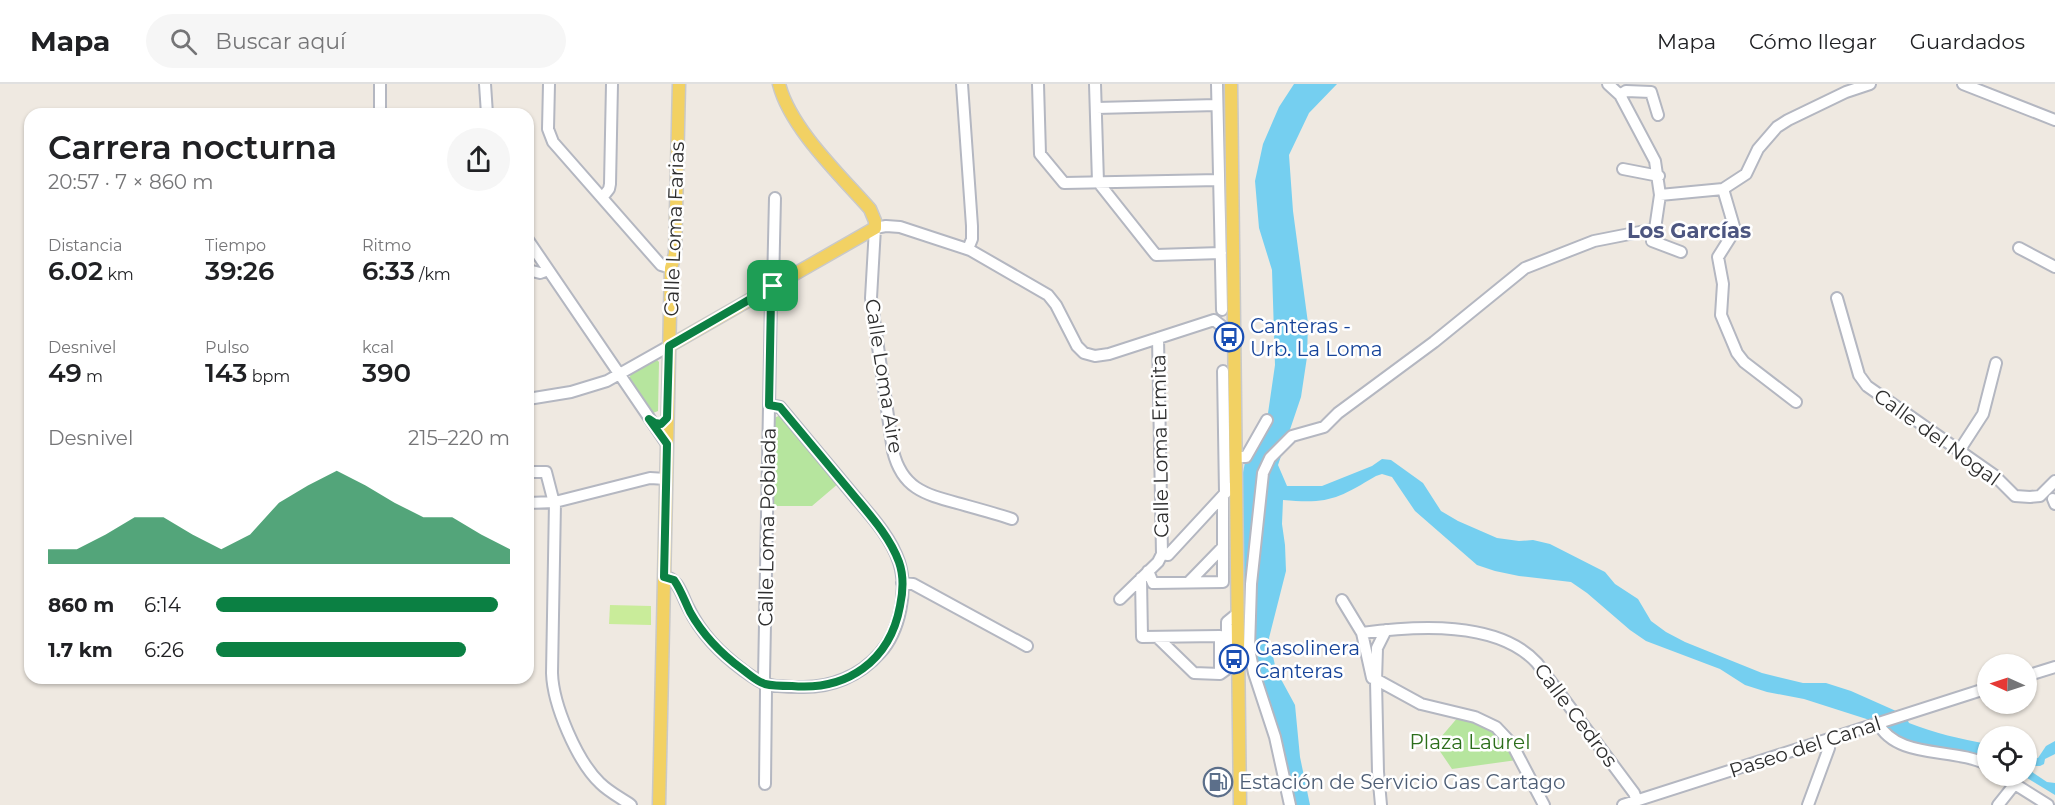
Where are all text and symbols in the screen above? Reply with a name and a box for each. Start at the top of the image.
search box [146,14,566,68]
text: Mapa [30,24,110,58]
icon: search [167,25,200,58]
text: Buscar aquí [215,28,346,55]
text: Mapa [1657,29,1716,54]
text: Cómo llegar [1749,29,1877,54]
text: Guardados [1910,29,2025,54]
text: Carrera nocturna [48,127,337,167]
button: share [447,128,510,191]
street label: Calle Loma Farias [659,141,689,317]
text: 20:57 · 7 × 860 m [48,170,214,194]
district label: Los Garcías [1627,218,1751,243]
text: Distancia [48,236,122,255]
text: Tiempo [205,236,266,255]
text: Ritmo [362,236,411,255]
text: 6.02 [48,255,103,287]
text: 39:26 [205,255,274,287]
text: 6:33 [362,255,415,287]
pin [747,260,798,311]
text: km [103,265,134,284]
text: /km [415,265,451,284]
icon: arrive [756,269,789,302]
street label: Calle Loma Aire [860,297,908,455]
place label: Canteras - Urb. La Loma [1250,314,1382,361]
bus stop icon: Canteras - Urb. La Loma [1213,321,1245,353]
text: Desnivel [48,338,116,357]
text: Pulso [205,338,249,357]
text: kcal [362,338,394,357]
street label: Calle Loma Ermita [1146,354,1174,538]
text: 49 [48,357,82,389]
text: 143 [205,357,247,389]
text: 390 [362,357,411,389]
text: m [82,367,103,386]
text: bpm [247,367,290,386]
street label: Calle del Nogal [1869,383,2005,491]
text: Desnivel [48,426,133,450]
text: 215–220 m [408,426,510,450]
street label: Calle Loma Poblada [753,427,781,627]
text: 860 m [48,593,114,617]
text: 6:14 [144,593,181,617]
place label: Gasolinera Canteras [1255,636,1360,683]
text: 1.7 km [48,638,113,662]
text: 6:26 [144,638,184,662]
bus stop icon: Gasolinera Canteras [1218,643,1250,675]
north arrow [1977,654,2037,714]
map controls [1977,654,2037,786]
street label: Calle Cedros [1529,659,1623,772]
street label: Paseo del Canal [1726,711,1884,783]
button: locate [1977,726,2037,786]
park label: Plaza Laurel [1409,730,1531,754]
fuel station icon: Estación de Servicio Gas Cartago [1202,766,1234,798]
place label: Estación de Servicio Gas Cartago [1239,770,1566,794]

